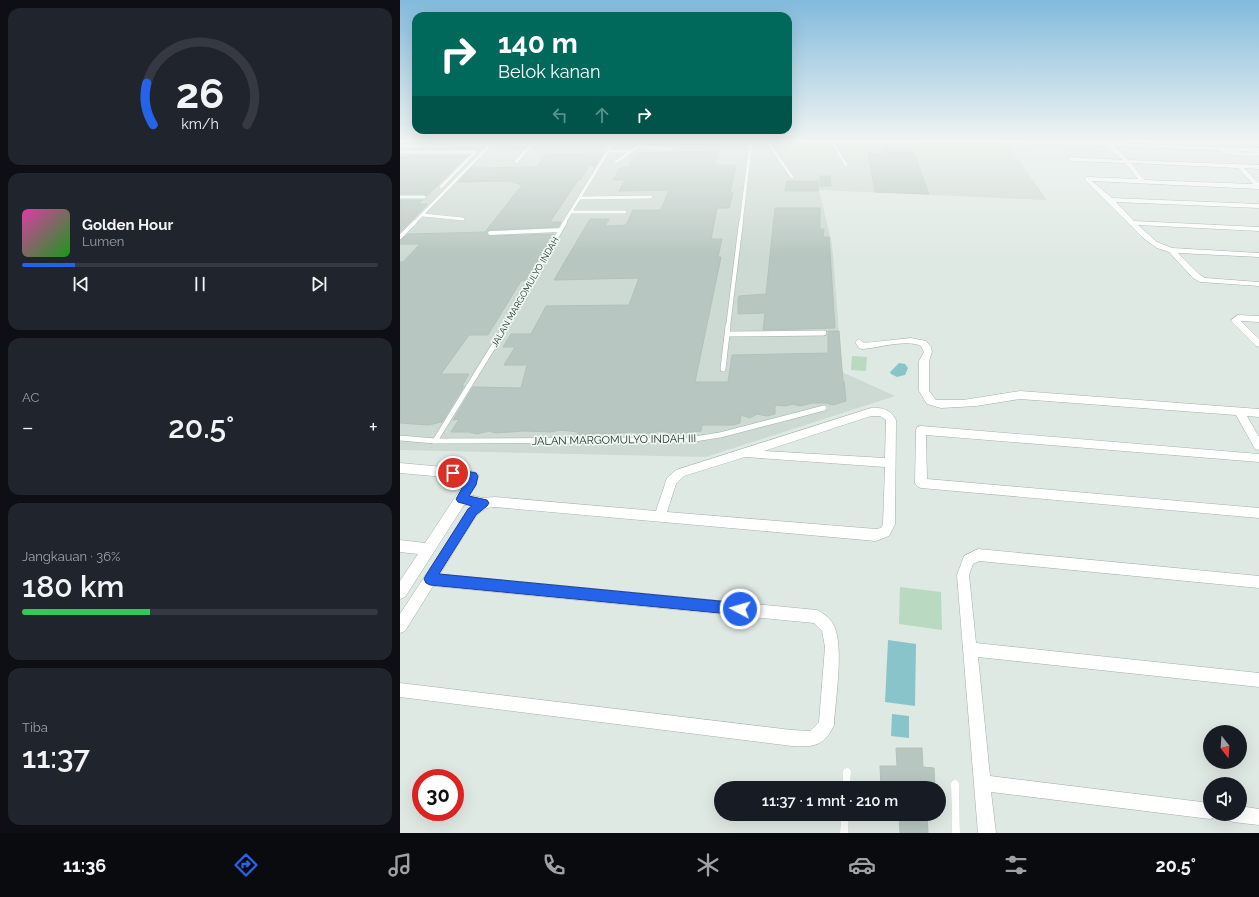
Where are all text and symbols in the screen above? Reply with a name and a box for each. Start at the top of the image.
text: 140 m [498,27,578,60]
icon: right [432,28,484,80]
text: Belok kanan [498,61,600,82]
text: 26 [176,68,224,117]
icon: left [549,104,571,126]
icon: ahead [591,104,613,126]
icon: right [633,104,655,126]
text: km/h [181,115,219,131]
text: Golden Hour [82,216,173,234]
text: Lumen [82,234,124,249]
street label: JALAN MARGOMULYO INDAH [489,235,561,349]
icon: previous [70,273,92,295]
icon: pause [189,273,211,295]
icon: next [308,273,330,295]
text: AC [22,390,39,405]
text: 20.5° [168,410,234,445]
text: − [22,414,34,440]
text: + [369,414,378,440]
street label: JALAN MARGOMULYO INDAH III [532,432,696,448]
pin [436,456,470,490]
icon: arrive [442,462,464,484]
text: Jangkauan · 36% [22,549,120,564]
text: 180 km [22,569,124,604]
position arrow [719,588,761,630]
text: Tiba [22,720,48,735]
north arrow [1203,725,1247,769]
map controls [1203,725,1247,821]
text: 11:37 [22,740,90,775]
speed limit sign: 30 [412,769,464,821]
button: sound [1203,777,1247,821]
text: 11:37 · 1 mnt · 210 m [762,792,898,810]
icon: directions [232,851,260,879]
icon: music [386,851,414,879]
icon: phone [540,851,568,879]
icon: climate [694,851,722,879]
icon: car [848,851,876,879]
icon: filters [1002,851,1030,879]
text: 11:36 [63,855,106,876]
text: 20.5° [1156,855,1196,876]

